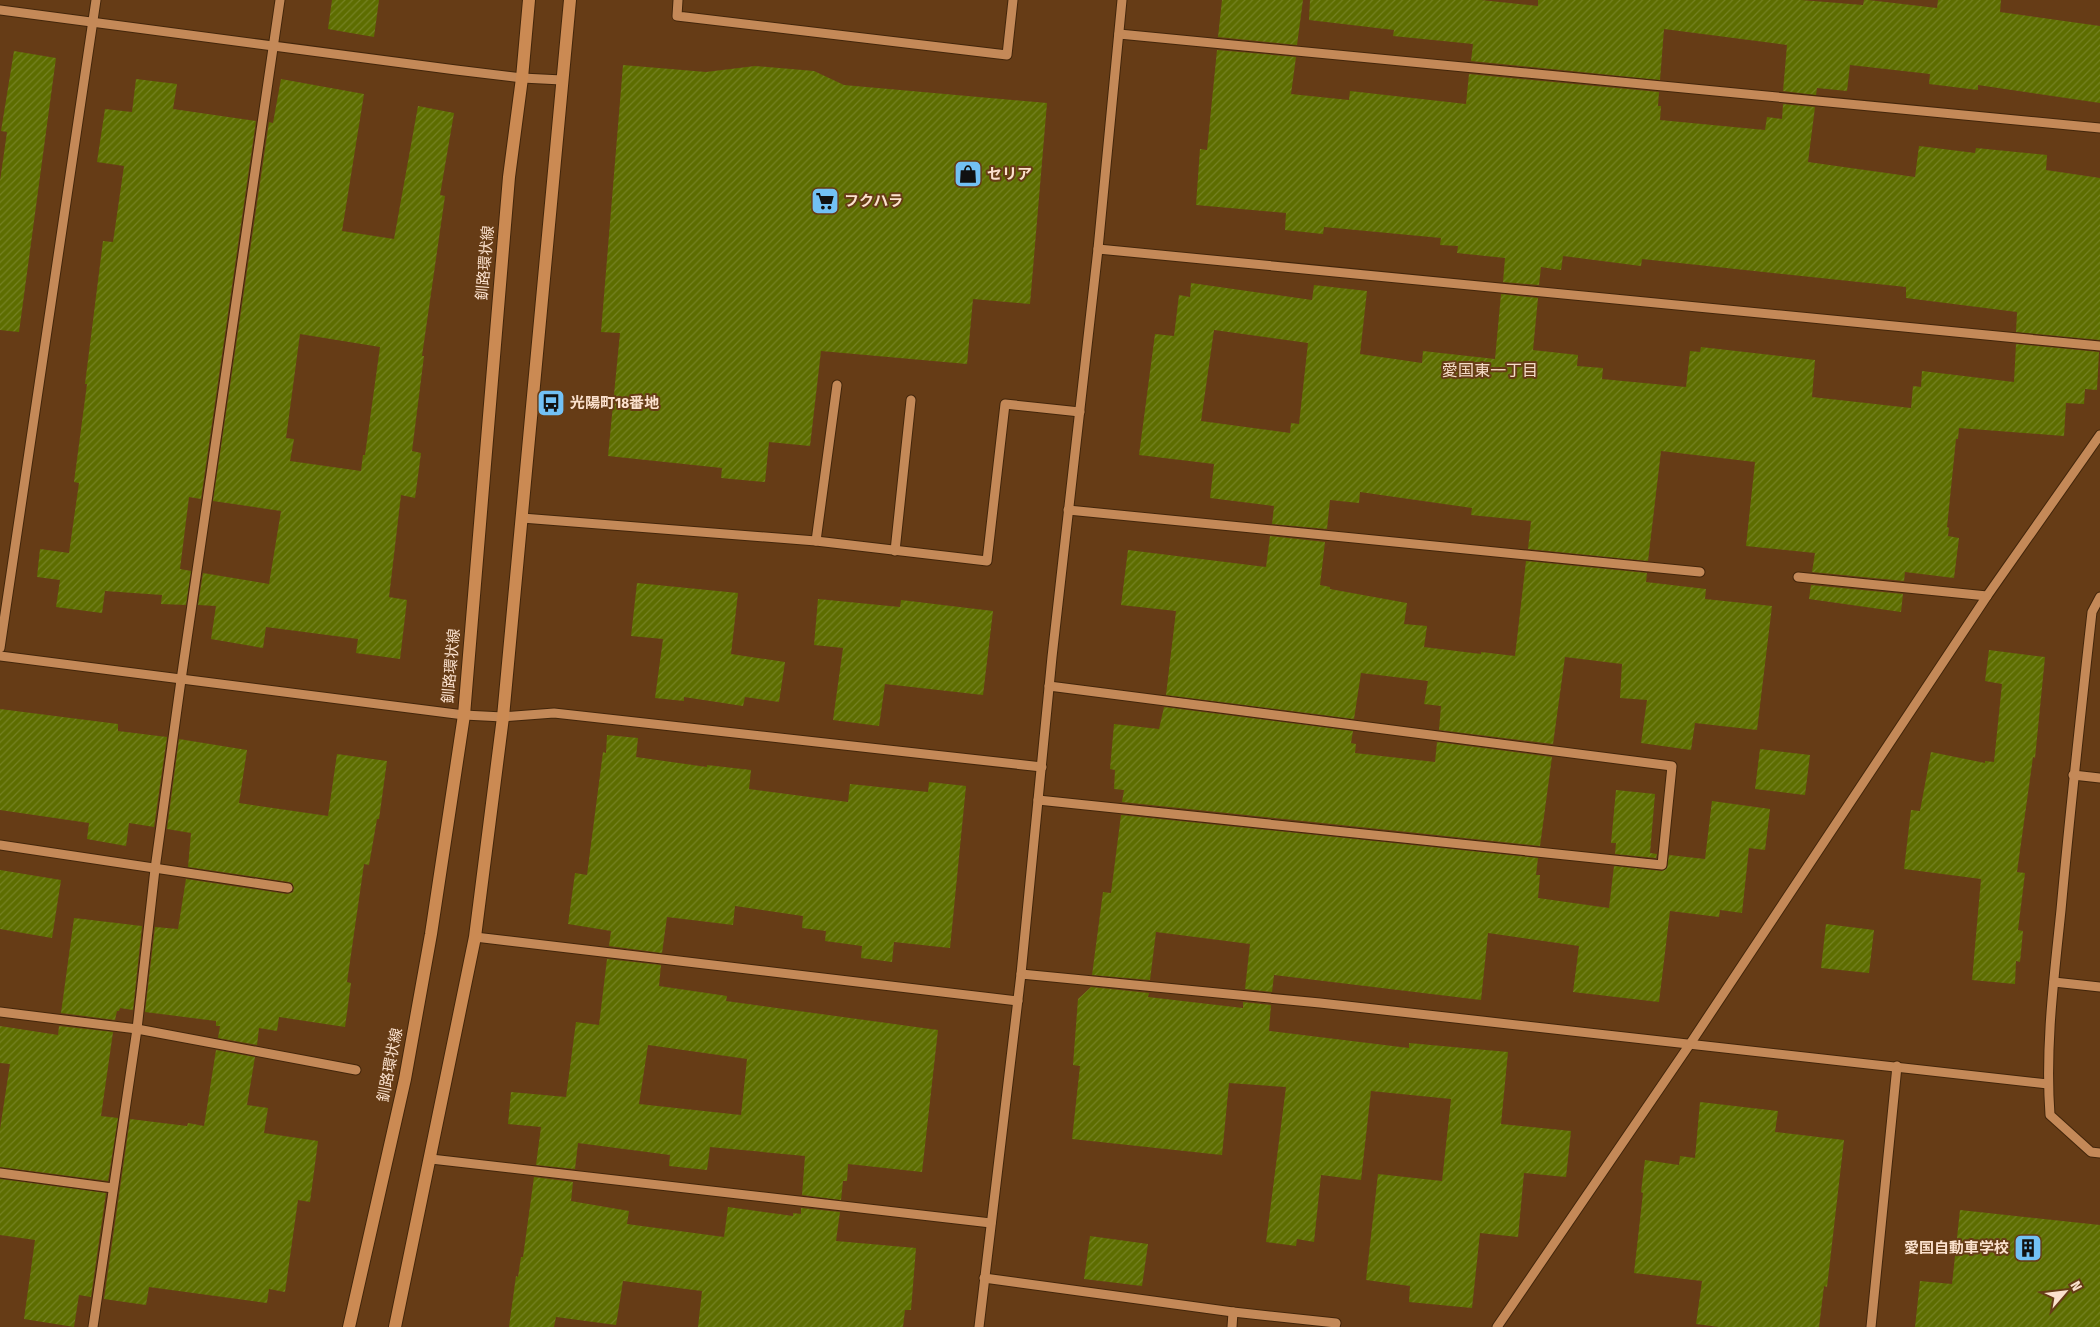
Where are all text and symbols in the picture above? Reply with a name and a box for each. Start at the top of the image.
shop icon: セリア [953,159,983,189]
place label: セリア [987,165,1032,183]
supermarket icon: フクハラ [810,186,840,216]
place label: フクハラ [844,192,903,210]
street label: 釧路環状線 [473,225,497,301]
district label: 愛国東一丁目 [1442,361,1538,380]
bus stop icon: 光陽町18番地 [536,388,566,418]
place label: 光陽町18番地 [570,394,659,412]
street label: 釧路環状線 [439,628,463,704]
street label: 釧路環状線 [374,1026,406,1104]
building icon: 愛国自動車学校 [2013,1233,2043,1263]
place label: 愛国自動車学校 [1904,1239,2009,1257]
north arrow [2040,1267,2090,1317]
text: N [2067,1278,2086,1294]

